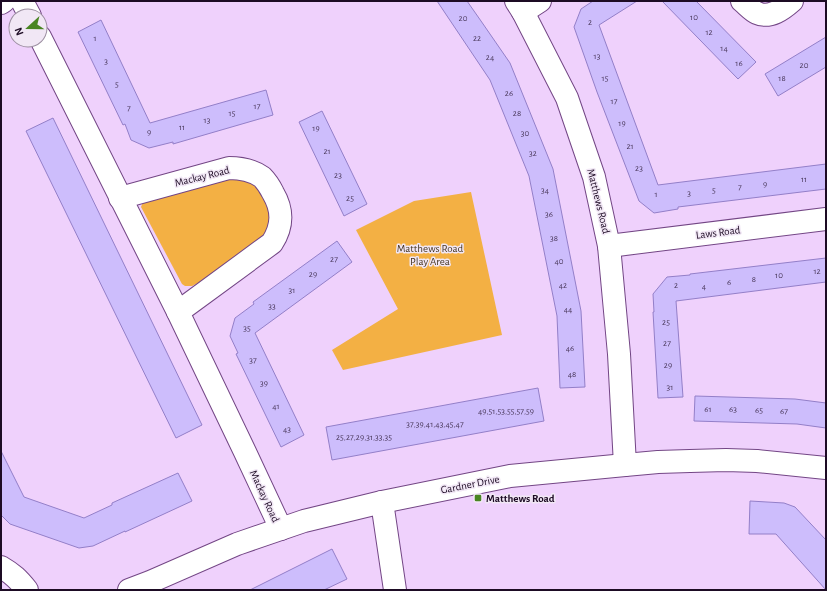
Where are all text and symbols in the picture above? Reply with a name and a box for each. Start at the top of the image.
north arrow [8,8,48,48]
house number: 10 [690,13,698,22]
house number: 20 [459,14,468,23]
house number: 2 [588,18,592,27]
text: N [13,26,26,37]
house number: 12 [705,28,713,37]
house number: 1 [93,34,97,43]
house number: 22 [473,34,481,43]
house number: 14 [720,44,728,53]
house number: 13 [594,52,601,61]
house number: 24 [486,53,495,62]
house number: 3 [104,57,108,66]
house number: 16 [735,59,743,68]
house number: 20 [800,61,809,70]
house number: 15 [602,74,609,83]
house number: 18 [778,74,786,83]
house number: 5 [115,80,119,89]
house number: 26 [505,89,513,98]
house number: 17 [611,97,618,106]
house number: 17 [254,102,261,111]
house number: 7 [127,104,131,113]
house number: 15 [229,109,236,118]
house number: 28 [513,109,521,118]
house number: 13 [204,116,211,125]
house number: 19 [618,119,626,128]
house number: 11 [179,123,185,132]
house number: 19 [312,124,320,133]
house number: 9 [147,128,151,137]
house number: 30 [521,129,529,138]
house number: 21 [626,142,634,151]
house number: 21 [323,147,331,156]
house number: 32 [529,149,537,158]
street label: Mackay Road [174,164,231,189]
house number: 23 [635,164,643,173]
street label: Matthews Road [585,167,612,235]
house number: 23 [334,171,342,180]
house number: 11 [801,175,807,184]
house number: 9 [763,180,767,189]
house number: 7 [738,183,742,192]
house number: 34 [541,186,550,195]
house number: 5 [712,186,716,195]
house number: 3 [687,189,691,198]
house number: 1 [654,190,658,199]
house number: 25 [346,194,354,203]
house number: 36 [545,210,553,219]
street label: Laws Road [695,224,741,241]
house number: 38 [550,234,558,243]
park label: Matthews Road Play Area [397,243,464,267]
house number: 27 [330,255,338,264]
house number: 40 [554,257,564,266]
house number: 12 [813,267,821,276]
house number: 29 [309,270,317,279]
house number: 10 [775,271,783,280]
house number: 8 [752,275,756,284]
house number: 6 [727,278,731,287]
house number: 42 [559,281,567,290]
house number: 2 [674,281,678,290]
house number: 4 [702,282,707,291]
house number: 31 [289,286,295,295]
house number: 33 [268,302,276,311]
house number: 44 [564,305,573,314]
house number: 25 [662,318,670,327]
house number: 35 [243,324,251,333]
house number: 27 [663,339,671,348]
house number: 46 [566,344,574,353]
house number: 37 [249,356,257,365]
house number: 29 [664,361,672,370]
house number: 48 [568,370,576,379]
house number: 39 [260,379,268,388]
house number: 31 [667,383,673,392]
house number: 41 [272,402,280,411]
house number: 61 [704,405,712,414]
house number: 63 [729,405,737,414]
house number: 65 [755,406,763,415]
house number: 49,51,53,55,57,59 [478,407,534,416]
house number: 67 [780,407,788,416]
house number: 37,39,41,43,45,47 [406,420,464,429]
house number: 43 [283,425,291,434]
house number: 25,27,29,31,33,35 [336,433,392,442]
street label: Mackay Road [248,469,281,524]
street label: Gardner Drive [440,473,500,496]
marker: Matthews Road [473,493,483,503]
place label: Matthews Road [486,493,555,504]

